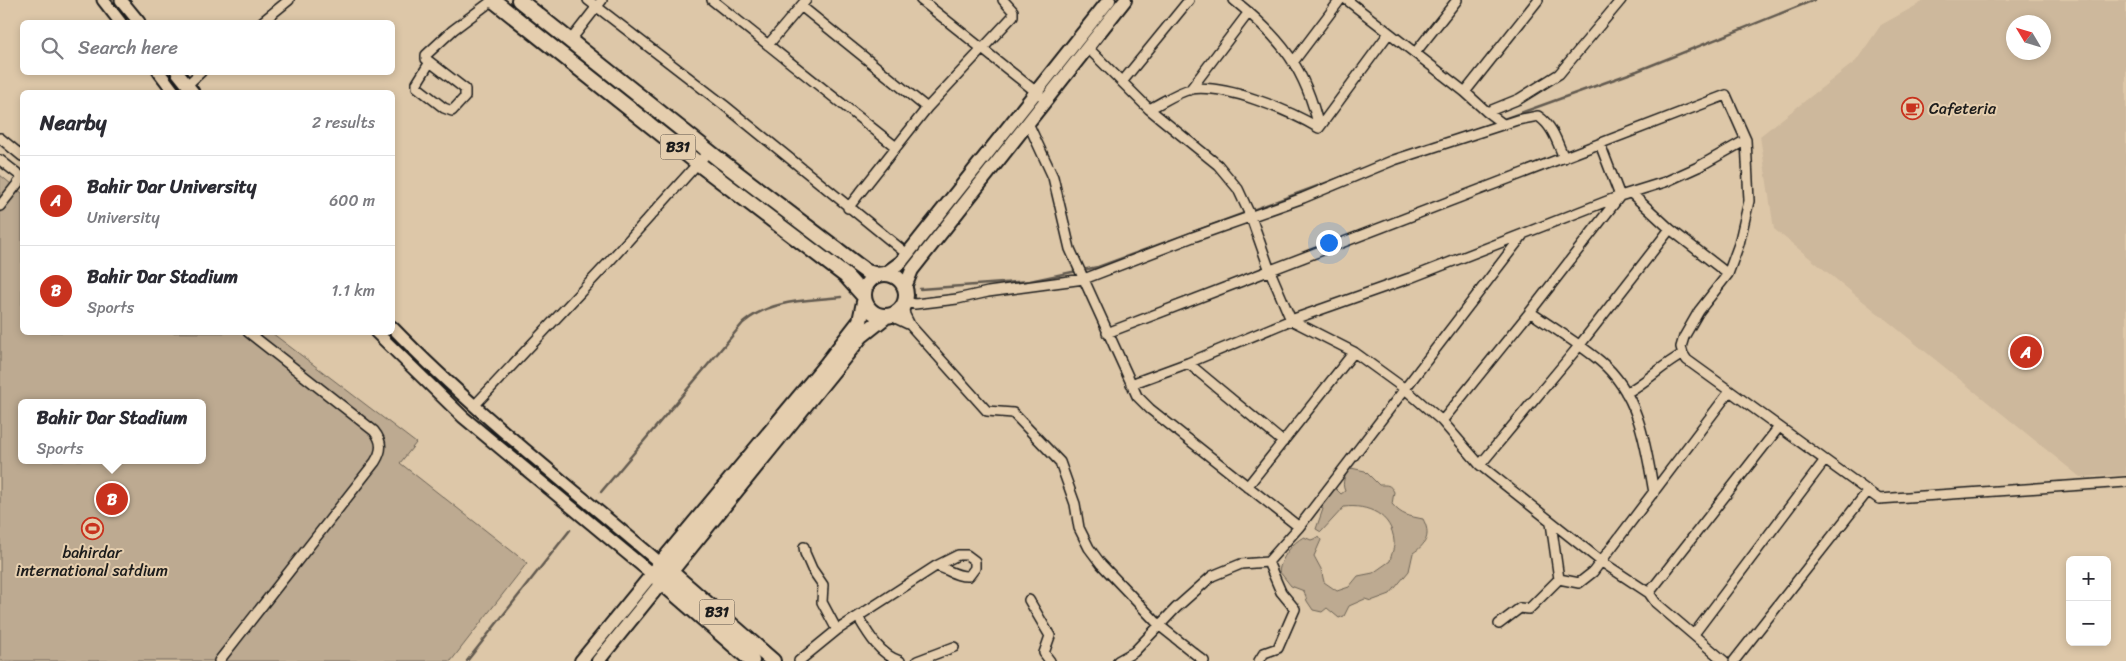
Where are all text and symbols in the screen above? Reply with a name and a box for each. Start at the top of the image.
north arrow [2006,15,2051,60]
search box [20,20,395,75]
text: Search here [78,31,178,64]
icon: search [38,34,66,62]
place label: Cafeteria [1929,94,1997,123]
cafe icon: Cafeteria [1901,96,1925,120]
text: Nearby [40,104,106,142]
text: 2 results [312,108,375,137]
road number: B31 [660,134,696,160]
text: Bahir Dar University [87,170,257,203]
text: A [51,186,61,215]
text: 600 m [329,186,375,215]
text: University [87,203,160,232]
your location [1316,230,1342,256]
text: Bahir Dar Stadium [87,260,238,293]
text: B [51,276,61,305]
text: 1.1 km [331,276,375,305]
text: Sports [87,293,134,322]
pin: A [2010,333,2042,371]
popup [18,399,206,464]
text: Bahir Dar Stadium [36,401,188,434]
text: Sports [36,434,83,463]
pin: B [96,480,128,518]
sports icon: bahirdar international satdium [80,516,104,540]
place label: bahirdar international satdium [16,538,168,585]
map controls [2066,556,2111,646]
button: + [2066,556,2111,601]
road number: B31 [700,600,734,624]
button: − [2066,601,2111,646]

